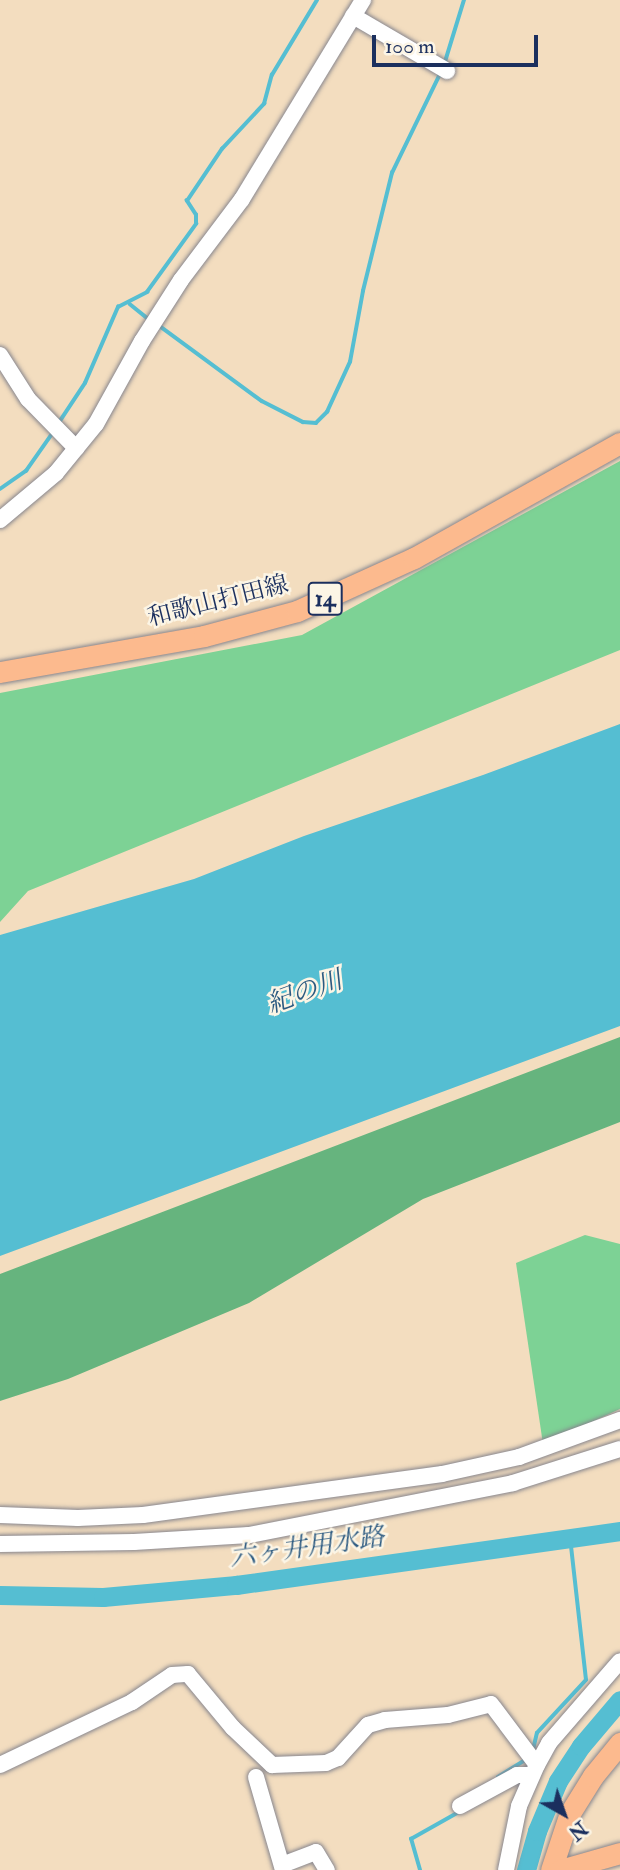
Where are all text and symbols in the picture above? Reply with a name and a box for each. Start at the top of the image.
scale bar [375,21,541,65]
text: 100 m [385,33,435,60]
street label: 和歌山打田線 [145,570,291,632]
road number: 14 [308,580,342,618]
water label: 紀の川 [263,965,347,1021]
water label: 六ヶ井用水路 [228,1522,386,1574]
north arrow [529,1779,599,1849]
text: N [563,1815,592,1845]

